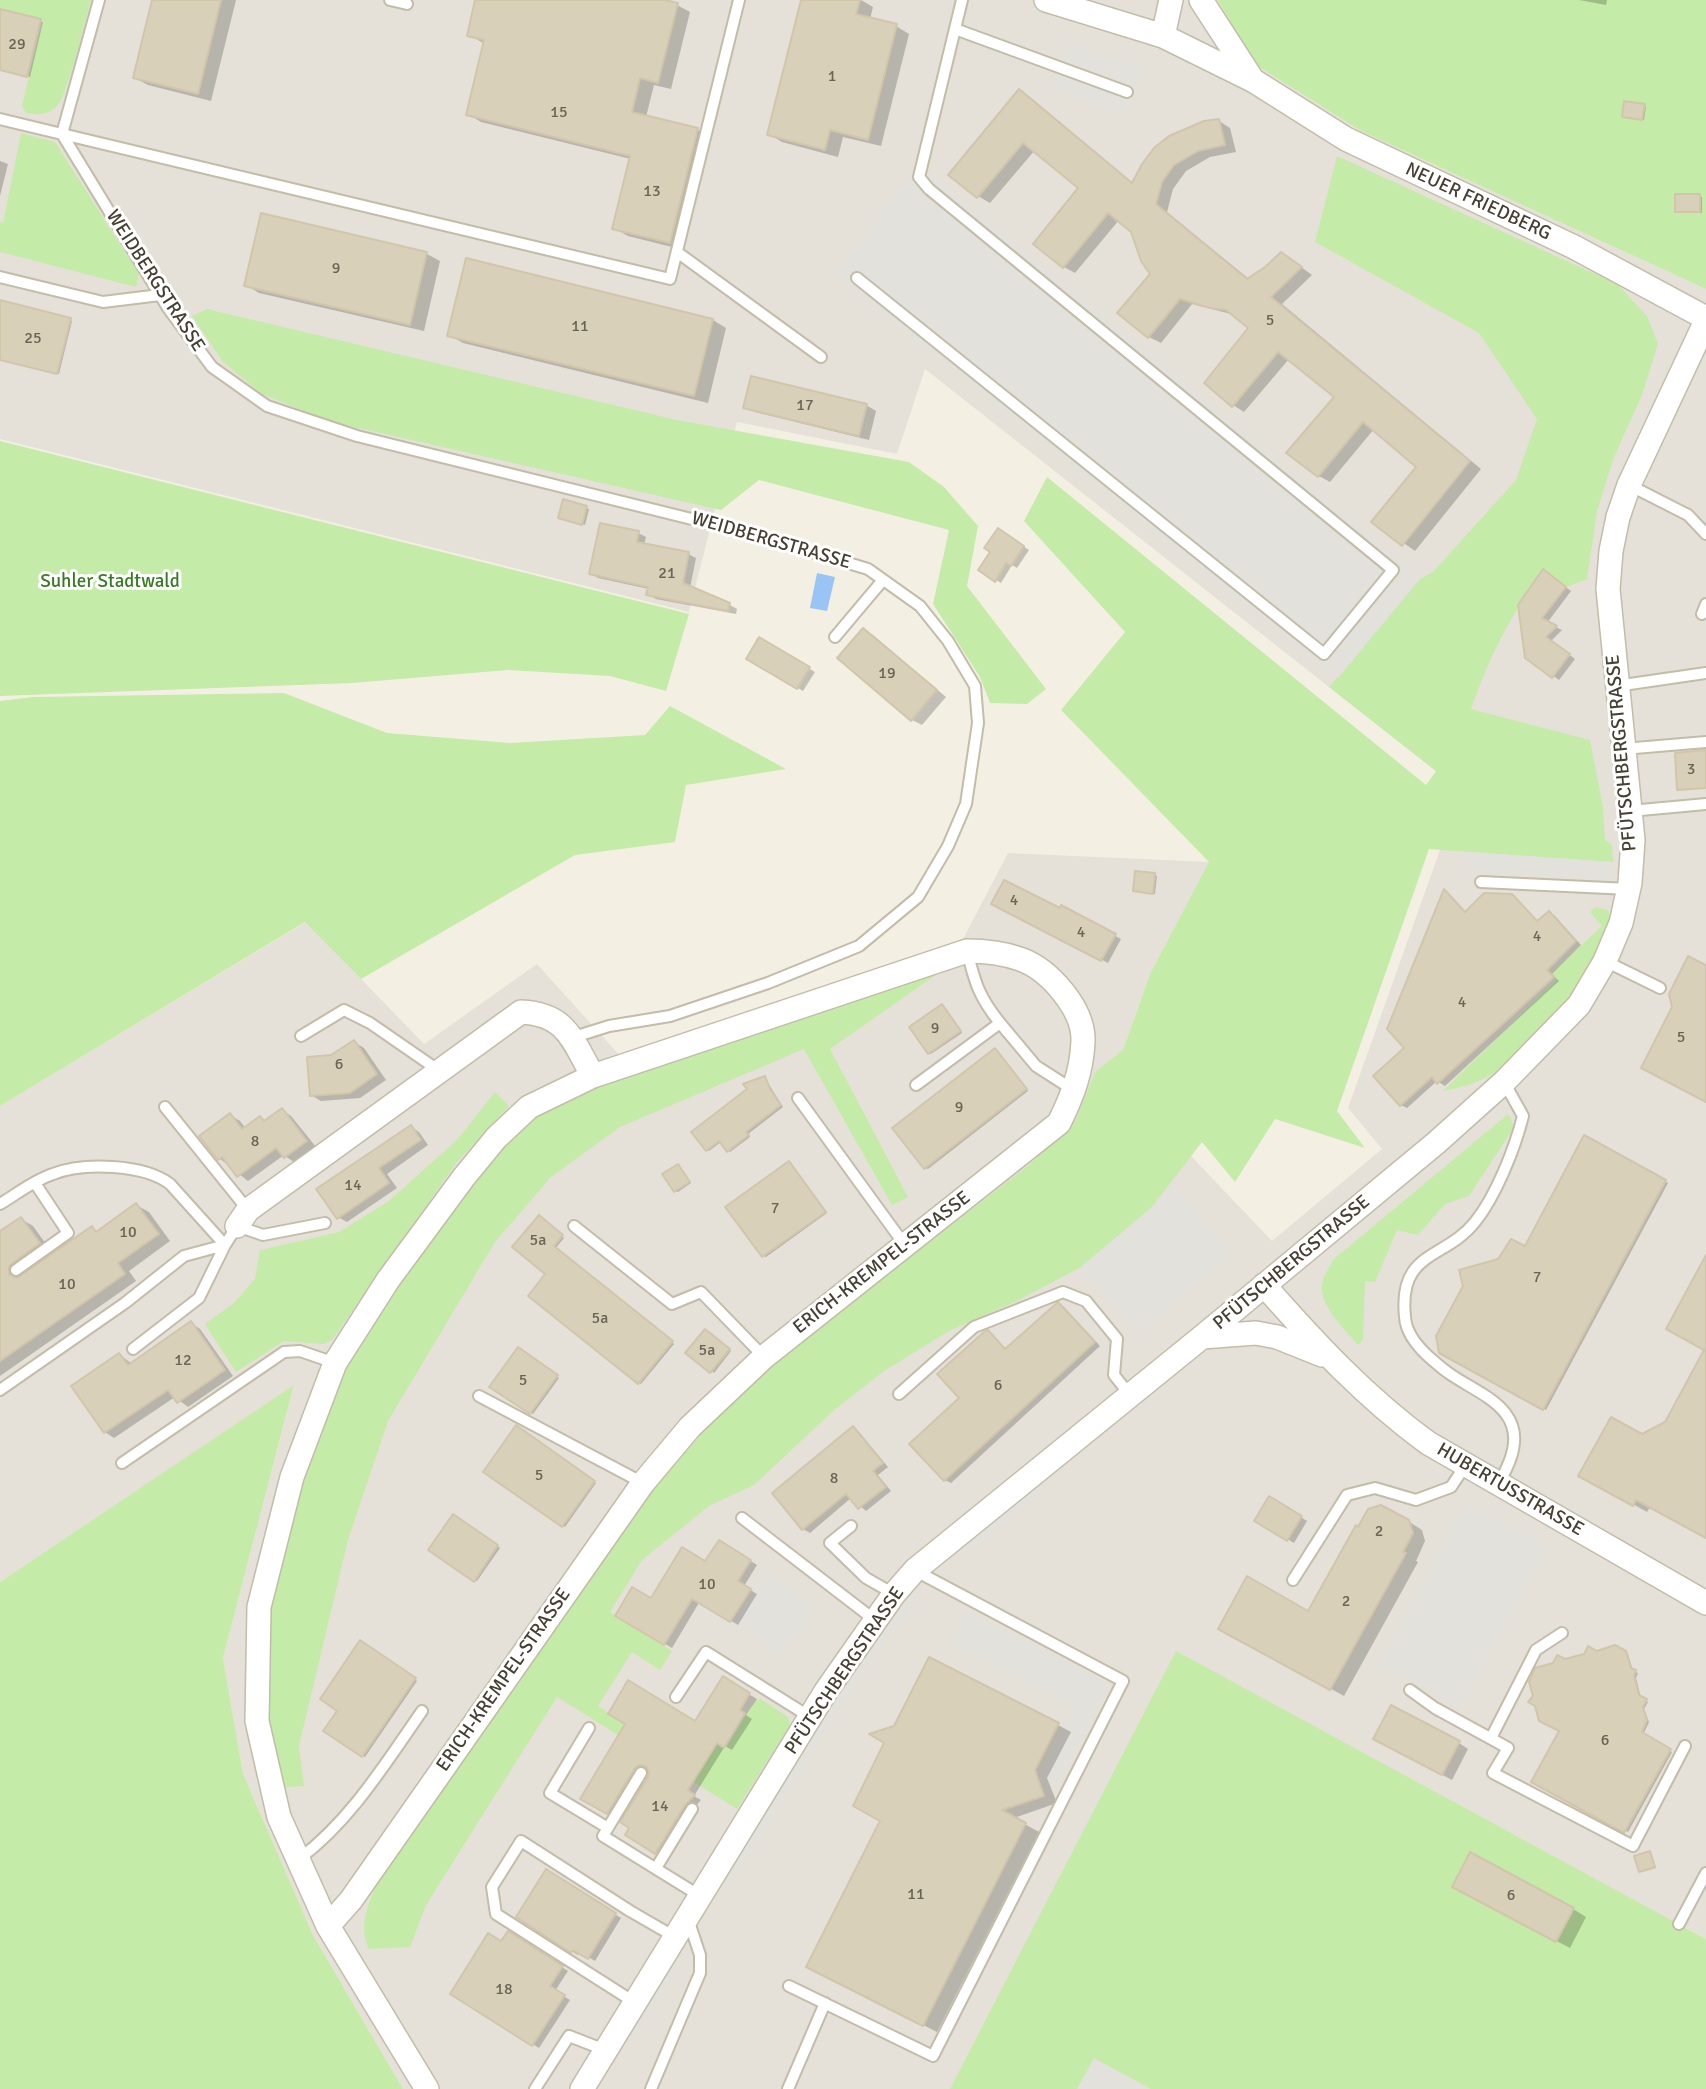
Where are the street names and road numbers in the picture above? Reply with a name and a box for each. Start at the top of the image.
street label: NEUER FRIEDBERG [1401,158,1555,246]
street label: WEIDBERGSTRASSE [101,206,209,356]
street label: WEIDBERGSTRASSE [689,507,853,575]
street label: PFÜTSCHBERGSTRASSE [1602,654,1642,852]
street label: ERICH-KREMPEL-STRASSE [789,1187,975,1339]
street label: PFÜTSCHBERGSTRASSE [1209,1191,1375,1335]
street label: HUBERTUSSTRASSE [1432,1439,1588,1541]
street label: PFÜTSCHBERGSTRASSE [780,1583,910,1759]
street label: ERICH-KREMPEL-STRASSE [432,1584,576,1776]

